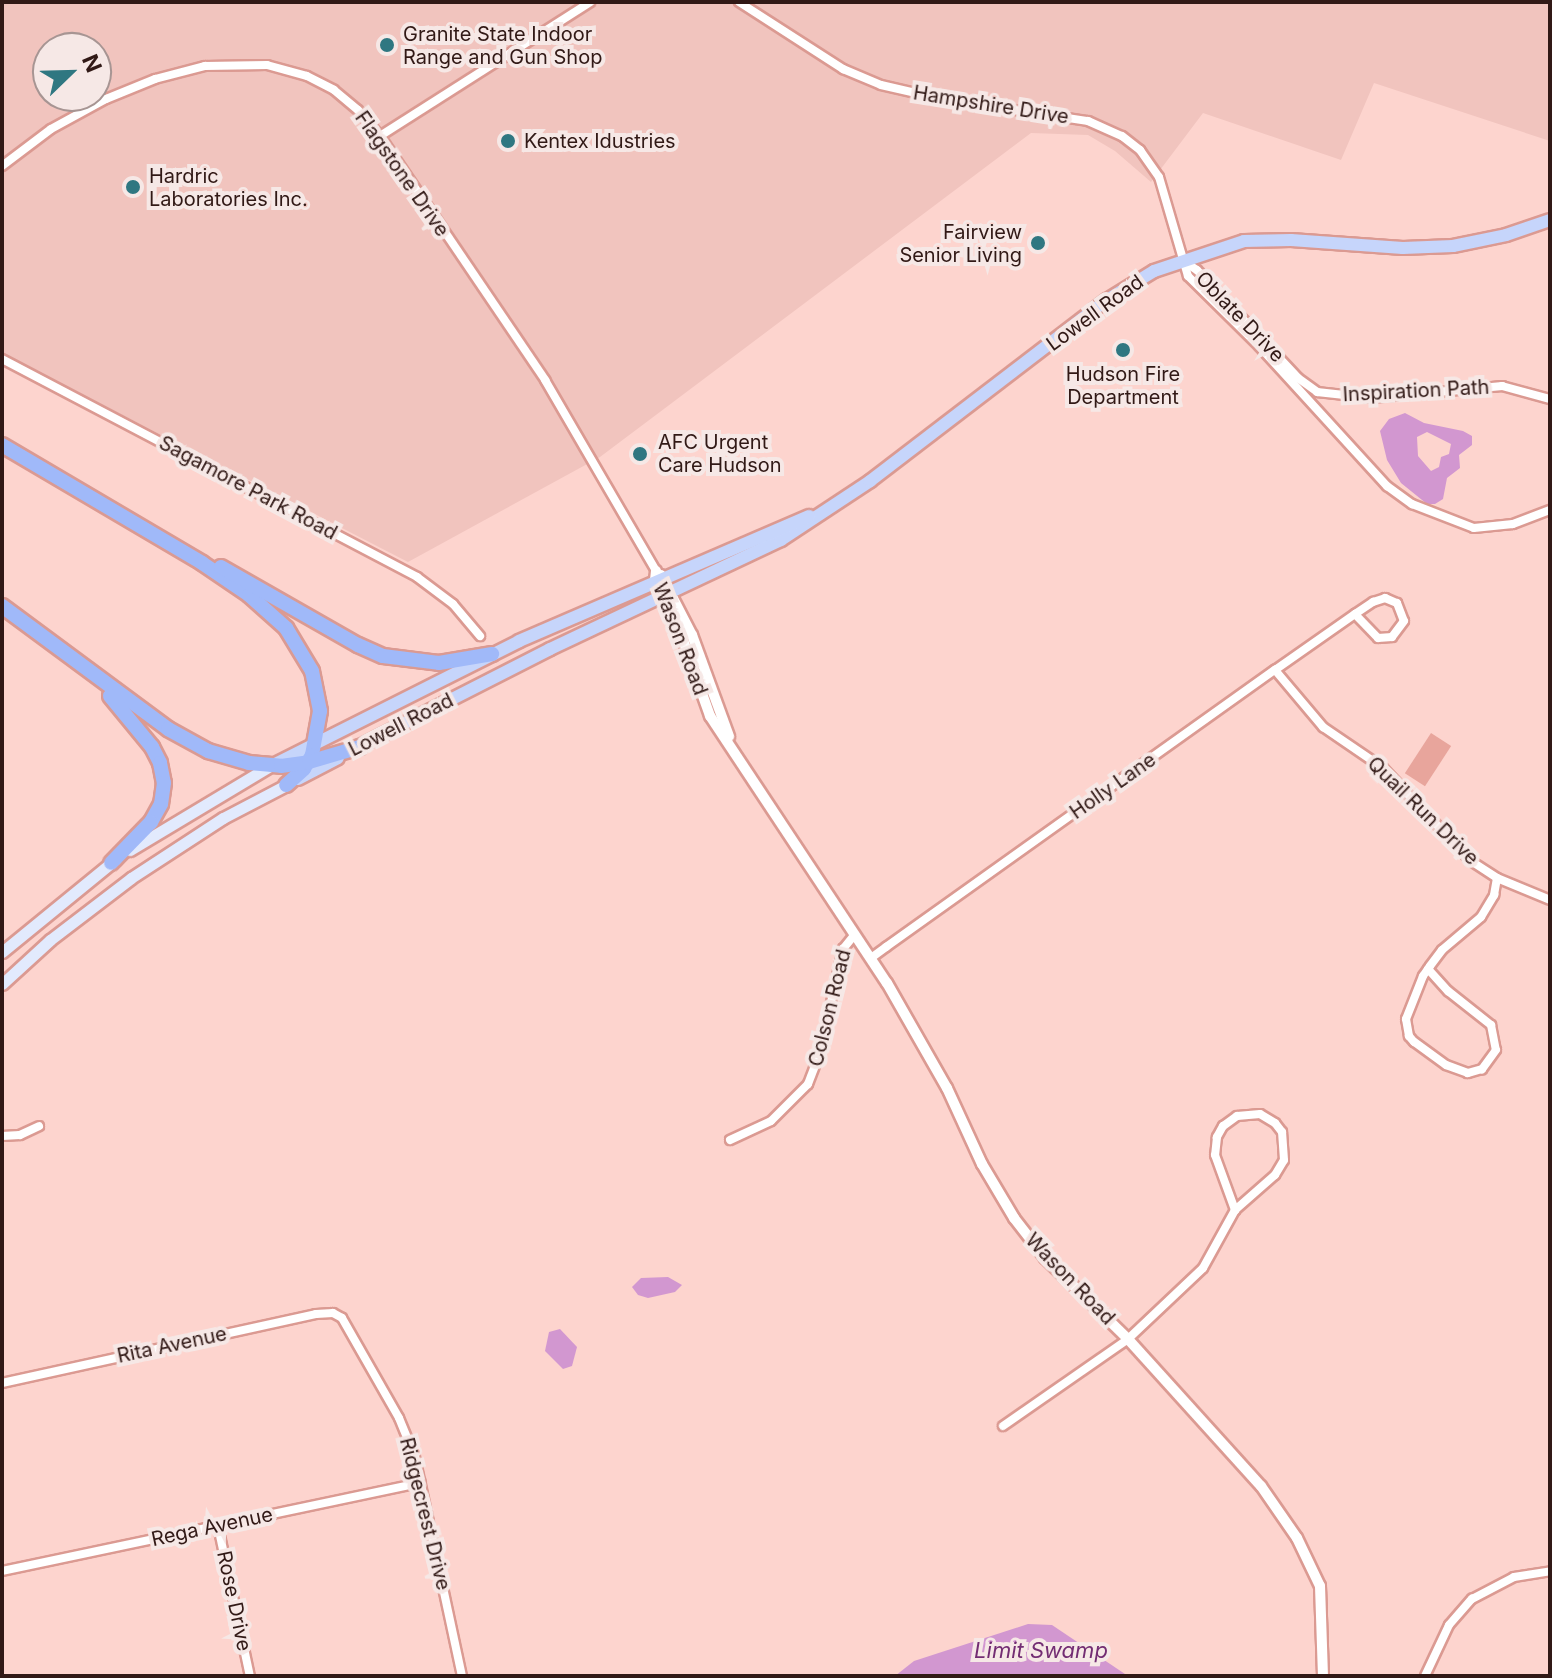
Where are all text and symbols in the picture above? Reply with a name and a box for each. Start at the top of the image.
place label: Granite State Indoor Range and Gun Shop [403,22,602,69]
north arrow [32,32,112,112]
marker: Granite State Indoor Range and Gun Shop [378,36,396,54]
text: N [77,51,107,76]
street label: Hampshire Drive [911,81,1071,129]
street label: Flagstone Drive [350,107,454,241]
place label: Kentex Idustries [524,129,676,153]
marker: Kentex Idustries [499,132,517,150]
place label: Hardric Laboratories Inc. [149,164,308,211]
marker: Hardric Laboratories Inc. [124,178,142,196]
place label: Fairview Senior Living [899,220,1022,267]
marker: Fairview Senior Living [1029,234,1047,252]
street label: Oblate Drive [1191,267,1289,367]
street label: Lowell Road [1042,270,1148,356]
marker: Hudson Fire Department [1114,341,1132,359]
place label: Hudson Fire Department [1066,362,1180,409]
street label: Inspiration Path [1342,375,1490,407]
place label: AFC Urgent Care Hudson [658,430,782,477]
street label: Sagamore Park Road [155,431,341,545]
marker: AFC Urgent Care Hudson [629,443,651,465]
street label: Wason Road [648,580,712,698]
street label: Lowell Road [345,688,457,762]
street label: Holly Lane [1065,748,1161,824]
street label: Quail Run Drive [1362,752,1484,870]
street label: Colson Road [804,947,856,1069]
street label: Wason Road [1020,1228,1120,1330]
street label: Rita Avenue [115,1322,229,1368]
street label: Ridgecrest Drive [394,1435,456,1593]
street label: Rega Avenue [149,1502,275,1552]
street label: Rose Drive [212,1549,256,1653]
water label: Limit Swamp [974,1638,1108,1664]

